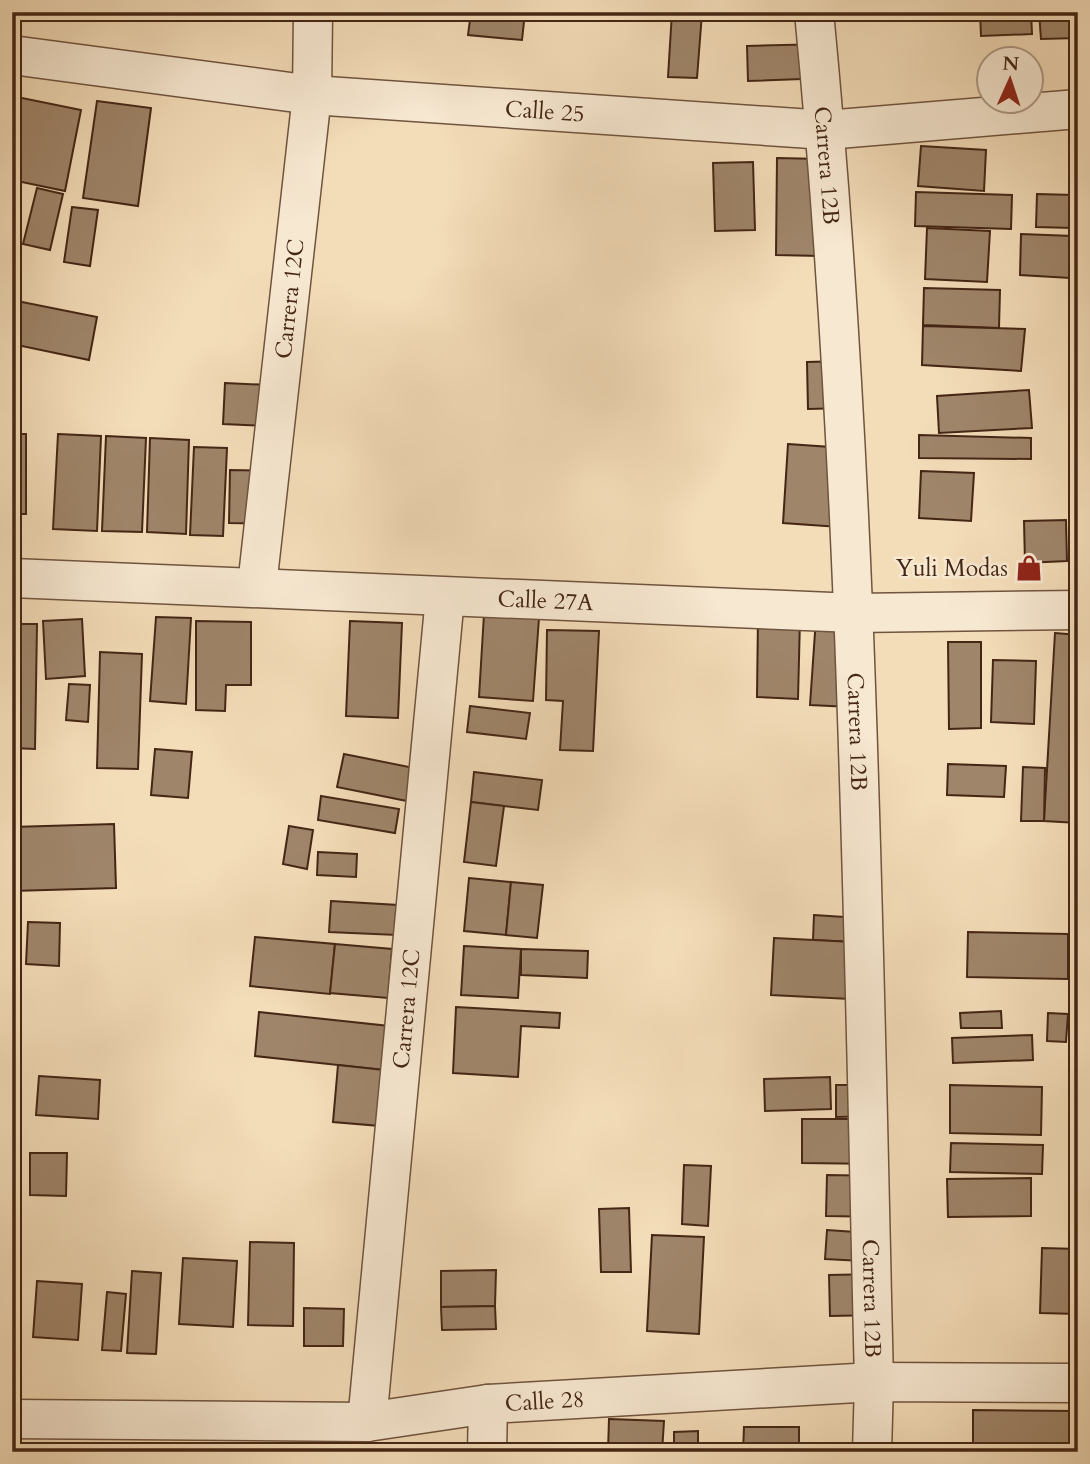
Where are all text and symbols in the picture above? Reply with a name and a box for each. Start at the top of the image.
north arrow [974,46,1044,116]
text: N [1002,51,1020,77]
street label: Calle 25 [504,93,585,130]
street label: Carrera 12B [807,105,847,226]
street label: Carrera 12C [268,237,312,360]
place label: Yuli Modas [896,553,1008,584]
shop icon: Yuli Modas [1014,553,1044,583]
street label: Calle 27A [497,583,595,618]
street label: Carrera 12B [840,672,875,791]
street label: Carrera 12C [385,947,428,1070]
street label: Carrera 12B [855,1239,888,1358]
street label: Calle 28 [504,1384,585,1419]

